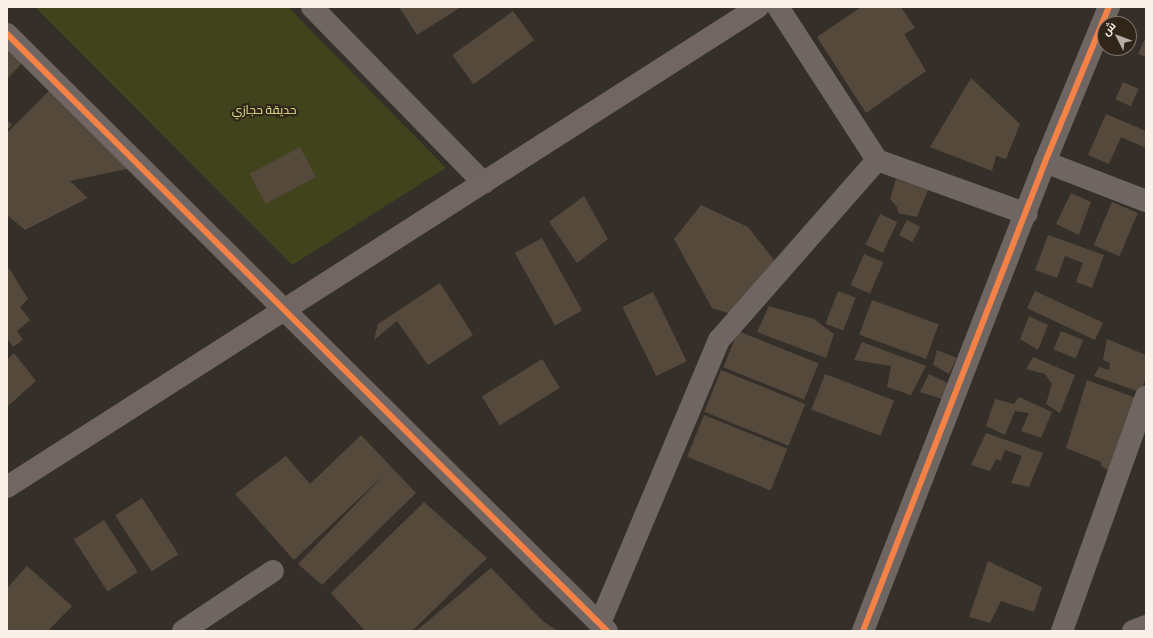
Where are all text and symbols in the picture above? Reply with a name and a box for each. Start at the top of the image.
north arrow [1097,16,1137,56]
text: ش [1099,19,1118,38]
park label: حديقة حجازي [232,103,296,117]

